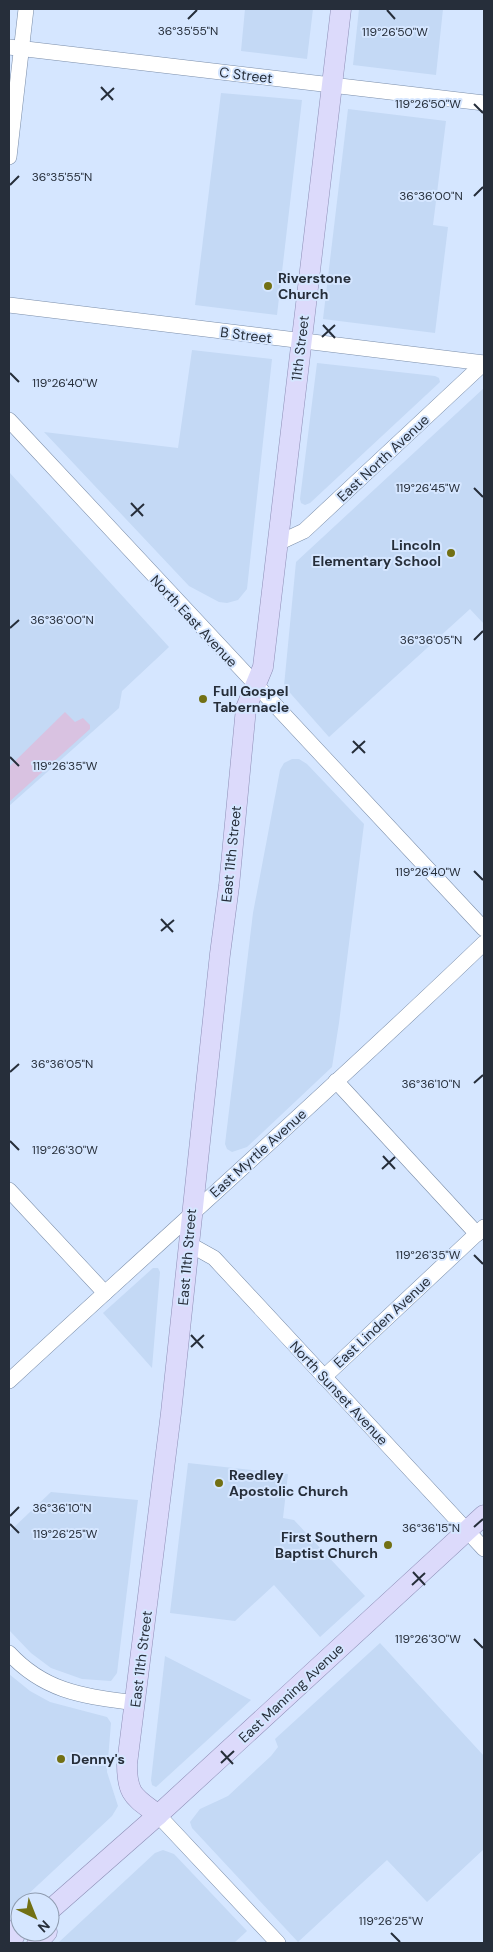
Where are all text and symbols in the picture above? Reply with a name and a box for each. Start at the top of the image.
text: 36°35'55"N [158,23,218,39]
text: 119°26'50"W [362,24,428,40]
street label: C Street [218,63,274,87]
text: 119°26'50"W [395,96,461,112]
text: 36°35'55"N [32,169,92,185]
text: 36°36'00"N [399,188,463,204]
place label: Riverstone Church [278,269,351,303]
marker: Riverstone Church [262,280,274,292]
street label: 11th Street [287,314,313,382]
street label: B Street [219,323,273,347]
text: 119°26'40"W [32,375,98,391]
street label: East North Avenue [333,411,433,505]
text: 119°26'45"W [396,480,461,496]
place label: Lincoln Elementary School [312,536,441,570]
marker: Lincoln Elementary School [445,547,457,559]
street label: North East Avenue [147,571,241,671]
text: 36°36'00"N [30,612,94,628]
text: 36°36'05"N [400,632,462,648]
place label: Full Gospel Tabernacle [213,682,289,716]
marker: Full Gospel Tabernacle [197,693,209,705]
text: 119°26'35"W [33,758,98,774]
street label: East 11th Street [217,805,245,903]
text: 119°26'40"W [395,864,461,880]
text: 36°36'05"N [31,1056,93,1072]
text: 36°36'10"N [401,1076,461,1092]
street label: East Myrtle Avenue [206,1105,310,1201]
text: 119°26'30"W [32,1142,98,1158]
street label: East 11th Street [174,1208,200,1306]
text: 119°26'35"W [396,1247,461,1263]
street label: East Linden Avenue [330,1272,434,1372]
street label: North Sunset Avenue [286,1337,392,1449]
place label: Reedley Apostolic Church [229,1466,348,1500]
marker: Reedley Apostolic Church [213,1477,225,1489]
text: 36°36'10"N [32,1500,92,1516]
text: 36°36'15"N [402,1520,460,1536]
text: 119°26'25"W [33,1526,98,1542]
place label: First Southern Baptist Church [275,1528,378,1562]
marker: First Southern Baptist Church [382,1539,394,1551]
street label: East 11th Street [126,1610,156,1708]
text: 119°26'30"W [395,1631,461,1647]
street label: East Manning Avenue [235,1640,347,1746]
place label: Denny's [71,1750,125,1768]
marker: Denny's [55,1753,67,1765]
north arrow [10,1892,60,1942]
text: 119°26'25"W [359,1913,424,1929]
text: N [34,1916,54,1937]

